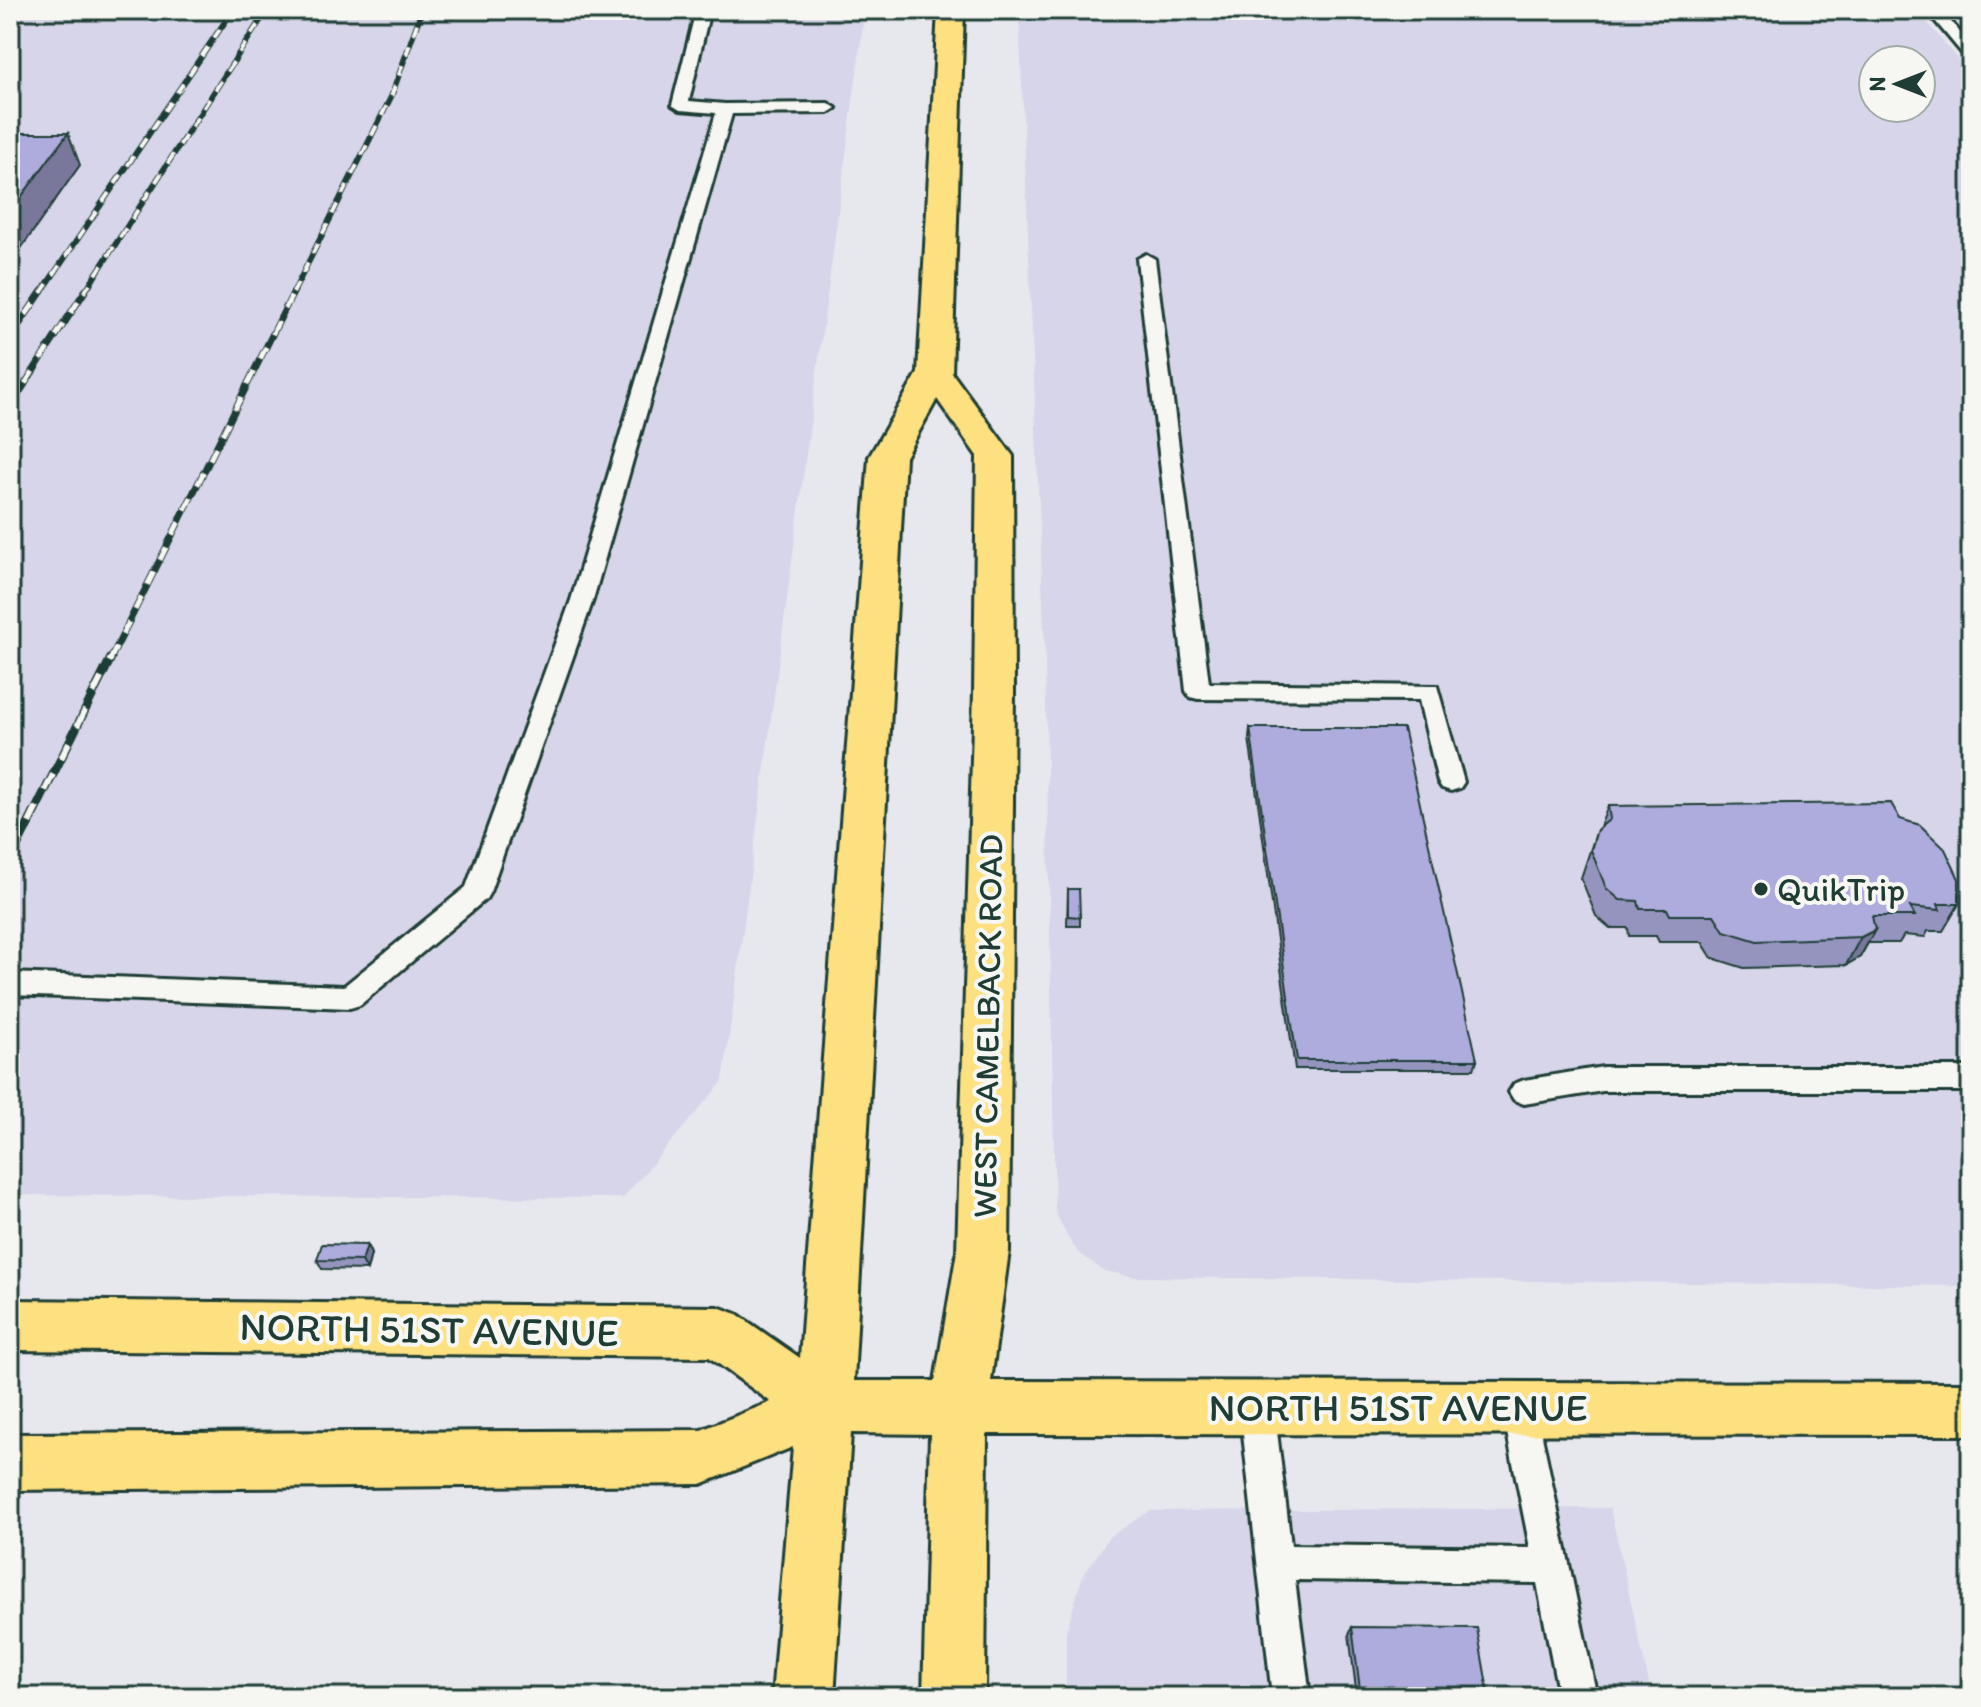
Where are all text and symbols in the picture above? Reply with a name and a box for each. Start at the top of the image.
north arrow [1857,44,1937,124]
text: N [1864,77,1891,91]
street label: WEST CAMELBACK ROAD [964,834,1011,1218]
place label: QuikTrip [1777,869,1905,910]
marker: QuikTrip [1752,880,1770,898]
street label: NORTH 51ST AVENUE [239,1302,619,1356]
street label: NORTH 51ST AVENUE [1208,1383,1588,1431]

